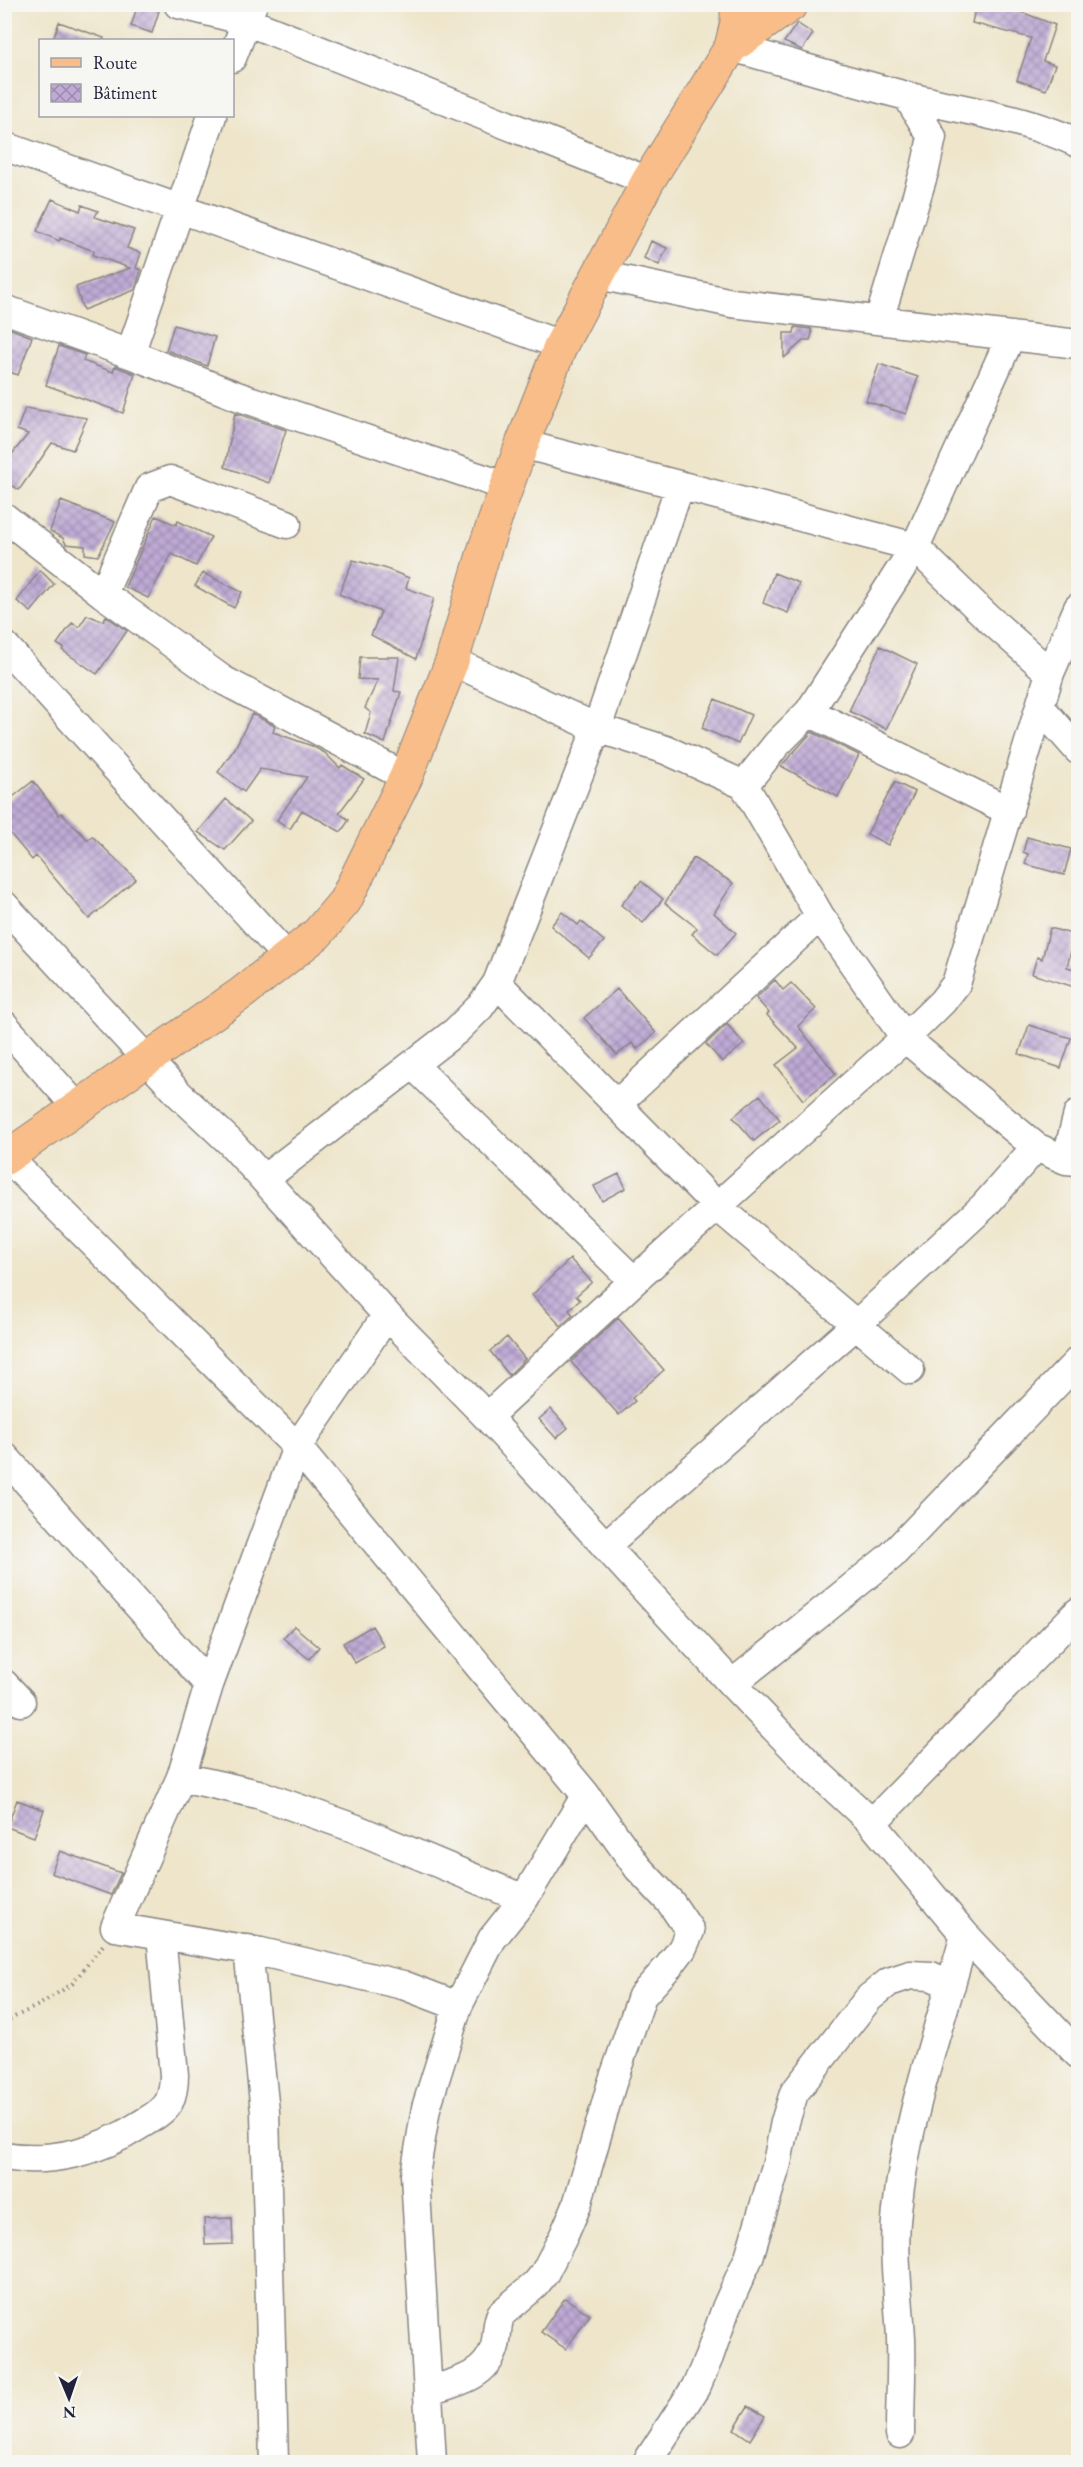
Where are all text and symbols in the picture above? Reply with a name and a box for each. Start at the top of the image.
legend [39,39,234,117]
text: Route [93,51,137,74]
text: Bâtiment [93,81,157,104]
north arrow [39,2368,99,2428]
text: N [63,2402,76,2423]

